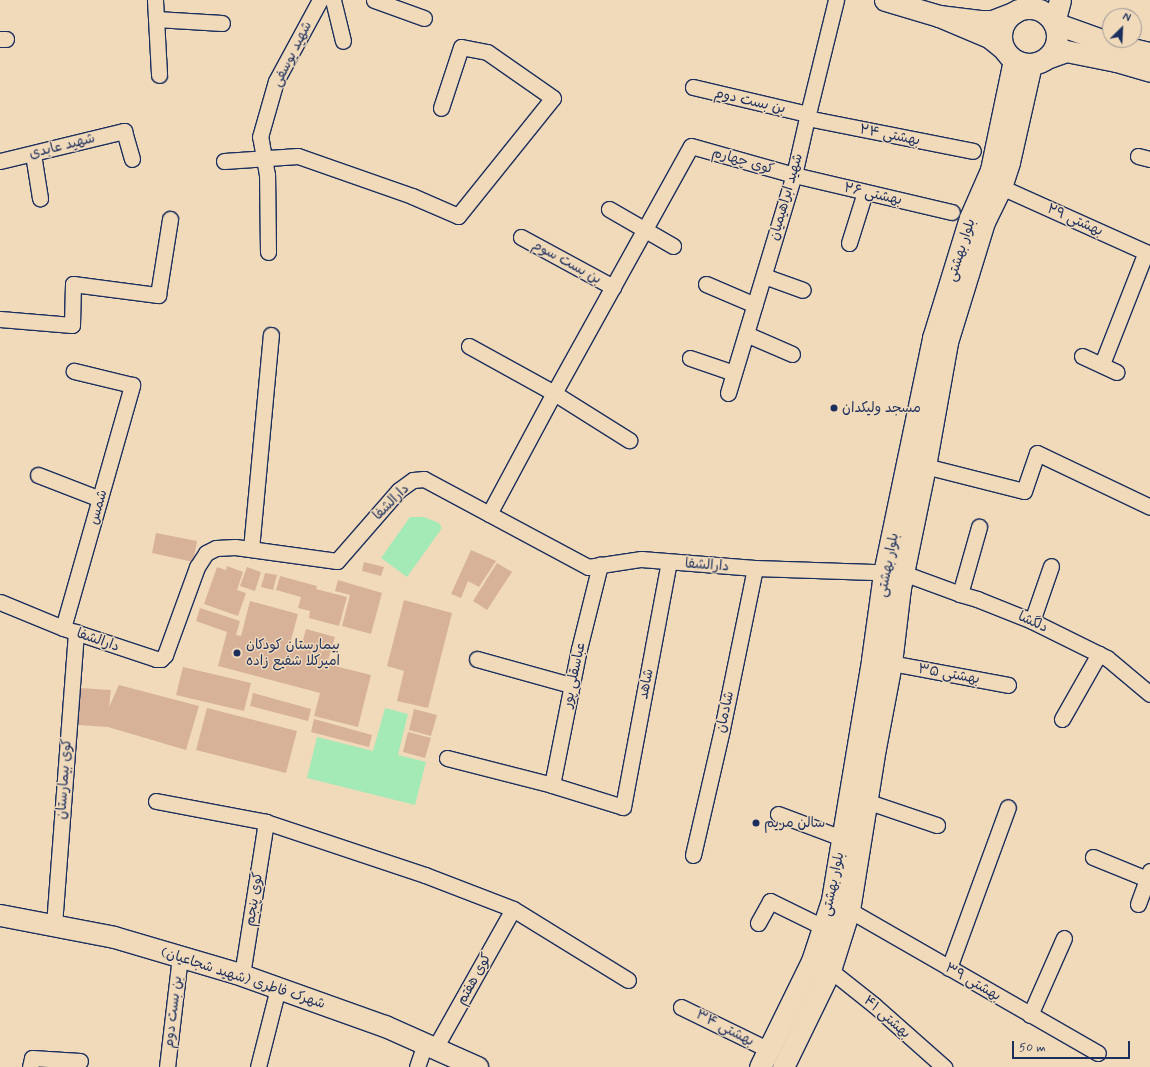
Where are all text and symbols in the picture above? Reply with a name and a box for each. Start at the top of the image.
north arrow [1102,8,1142,48]
text: N [1120,10,1133,26]
street label: شهید یوسفی [268,19,316,89]
street label: بن بست دوم [713,85,787,117]
street label: بهشتی ۲۴ [858,121,922,149]
street label: شهید عابدی [27,130,97,162]
street label: کوی چهارم [710,144,776,178]
street label: شهید ابراهیمیان [766,152,806,242]
street label: بهشتی ۲۶ [842,179,904,209]
street label: بهشتی ۲۹ [1044,200,1106,240]
street label: بلوار بهشتی [943,216,979,284]
street label: بن بست سوم [530,236,604,288]
place label: مسجد ولیکدان [842,400,921,416]
marker: مسجد ولیکدان [829,403,839,413]
street label: دارالشفا [369,480,413,524]
street label: شمس [85,488,111,526]
street label: بلوار بهشتی [874,531,902,599]
street label: دارالشفا [684,555,730,575]
street label: دلگشا [1015,608,1051,636]
street label: دارالشفا [74,625,122,655]
place label: بیمارستان کودکان امیرکلا شفیع زاده [246,637,340,670]
street label: عباسقلی پور [559,641,589,709]
marker: بیمارستان کودکان امیرکلا شفیع زاده [231,647,243,659]
street label: بهشتی ۳۵ [917,660,981,688]
street label: شاهد [635,667,657,701]
street label: شادمان [712,689,738,735]
street label: کوی بیمارستان [53,738,75,820]
place label: سالن مریم [764,815,825,831]
marker: سالن مریم [751,818,761,828]
street label: بلوار بهشتی [818,850,848,918]
street label: کوی پنجم [241,871,267,927]
street label: شهرک فاطری (شهید شجاعیان) [159,943,327,1013]
street label: کوی هفتم [453,950,495,1008]
street label: بهشتی ۳۹ [942,959,1004,1005]
street label: بن بست دوم [160,975,186,1049]
street label: بهشتی ۴۱ [860,992,914,1042]
street label: بهشتی ۳۴ [693,1006,757,1050]
scale bar [1014,1033,1132,1059]
text: 50 m [1019,1040,1046,1056]

